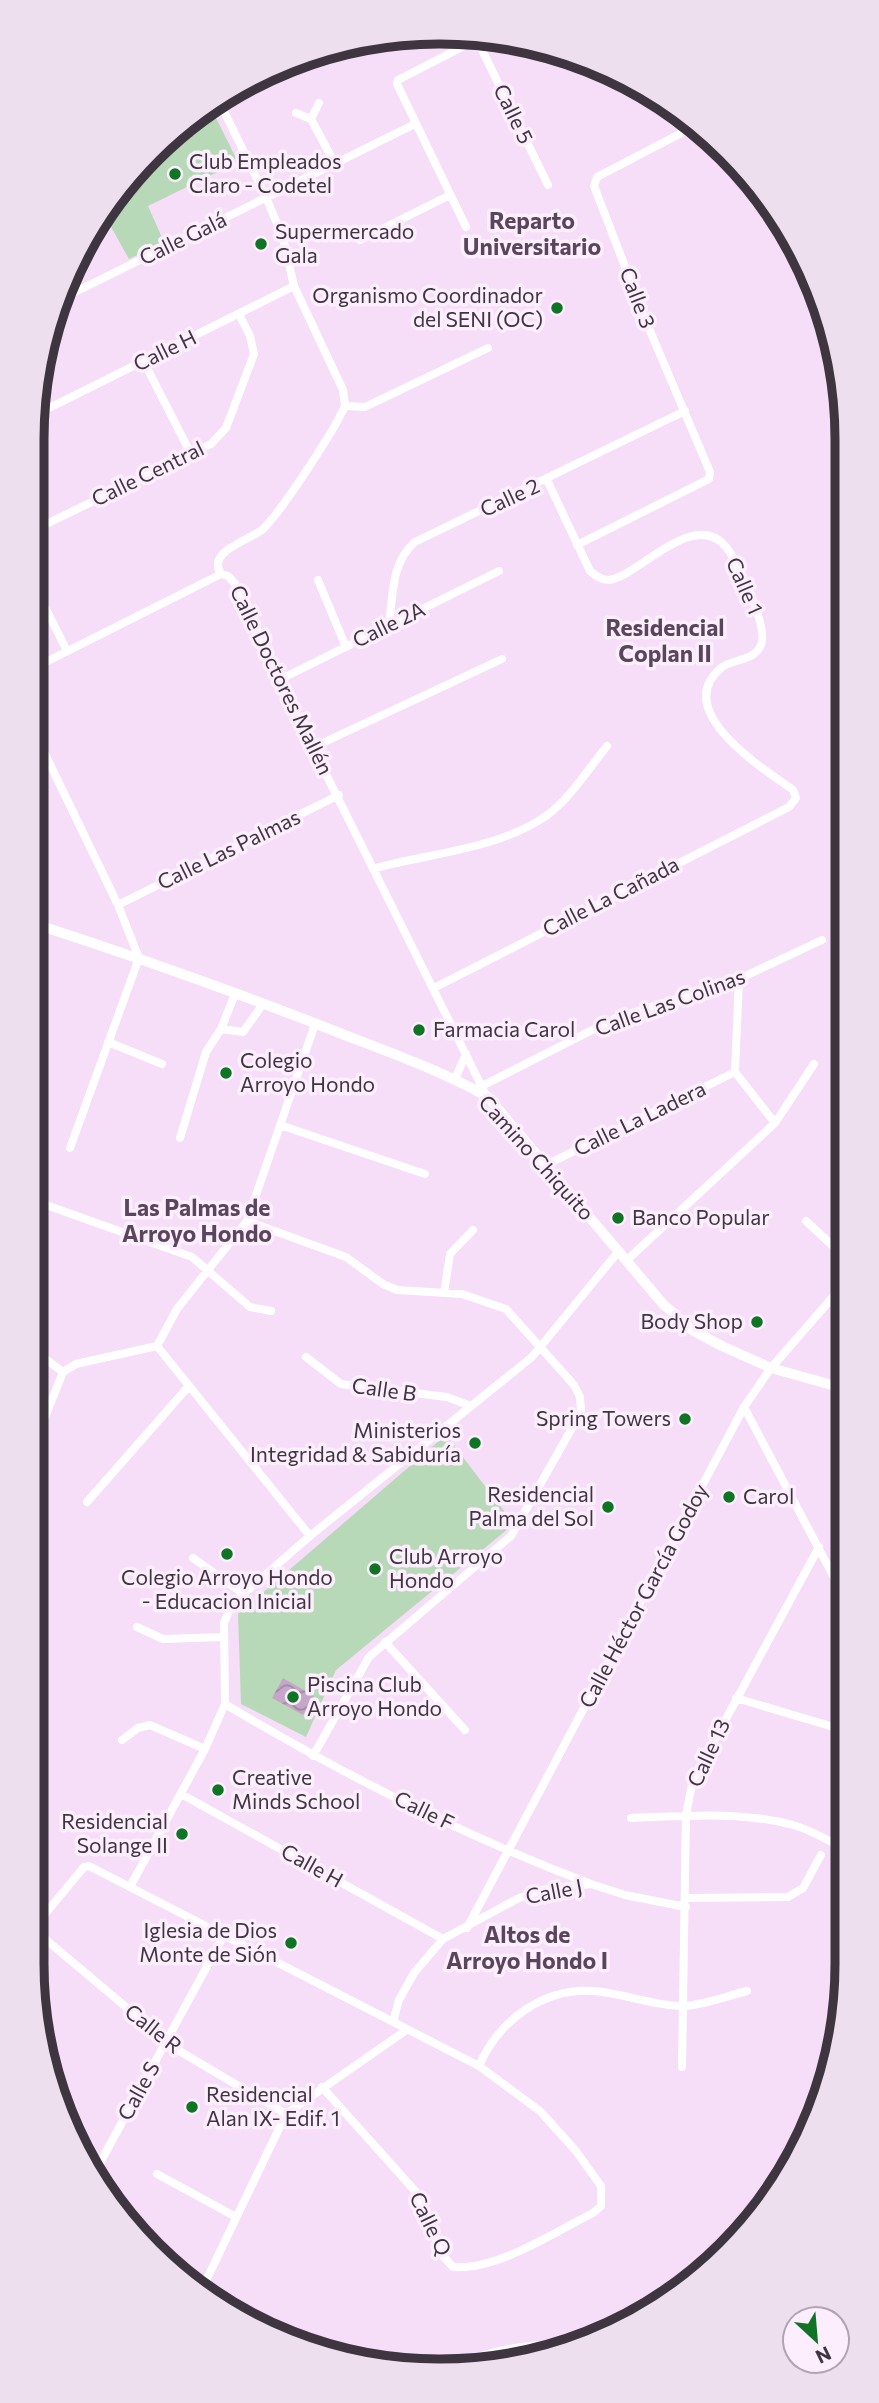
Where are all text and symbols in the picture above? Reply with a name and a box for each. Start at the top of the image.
street label: Calle 5 [489,79,539,147]
place label: Club Empleados Claro - Codetel [189,148,342,197]
marker: Club Empleados Claro - Codetel [167,166,183,182]
street label: Calle Galá [135,206,230,269]
district label: Reparto Universitario [463,206,601,260]
place label: Supermercado Gala [275,218,414,267]
marker: Supermercado Gala [253,236,269,252]
street label: Calle 3 [615,264,661,331]
place label: Organismo Coordinador del SENI (OC) [312,282,543,331]
marker: Organismo Coordinador del SENI (OC) [549,300,565,316]
street label: Calle H [129,324,200,376]
street label: Calle Central [87,435,208,511]
street label: Calle 2 [476,472,543,521]
street label: Calle 1 [722,553,769,618]
street label: Calle Doctores Mallén [226,580,339,778]
street label: Calle 2A [348,595,429,652]
district label: Residencial Coplan II [605,613,725,667]
street label: Calle Las Palmas [153,803,304,894]
street label: Calle La Cañada [538,851,683,941]
street label: Calle Las Colinas [591,963,748,1040]
place label: Farmacia Carol [433,1016,575,1041]
marker: Farmacia Carol [411,1022,427,1038]
place label: Colegio Arroyo Hondo [240,1047,375,1096]
marker: Colegio Arroyo Hondo [218,1065,234,1081]
street label: Calle La Ladera [569,1075,709,1160]
street label: Camino Chiquito [474,1089,600,1225]
district label: Las Palmas de Arroyo Hondo [122,1193,272,1247]
place label: Banco Popular [632,1204,770,1229]
marker: Banco Popular [610,1210,626,1226]
place label: Body Shop [641,1308,743,1333]
marker: Body Shop [749,1314,765,1330]
street label: Calle B [350,1372,418,1405]
place label: Spring Towers [536,1405,671,1430]
marker: Spring Towers [677,1411,693,1427]
place label: Ministerios Integridad & Sabiduría [250,1417,461,1466]
marker: Ministerios Integridad & Sabiduría [467,1435,483,1451]
street label: Calle Héctor García Godoy [573,1479,712,1712]
place label: Residencial Palma del Sol [468,1481,594,1530]
place label: Carol [743,1483,794,1508]
marker: Carol [721,1489,737,1505]
marker: Residencial Palma del Sol [600,1499,616,1515]
place label: Club Arroyo Hondo [389,1543,503,1592]
marker: Colegio Arroyo Hondo - Educacion Inicial [219,1546,235,1562]
marker: Club Arroyo Hondo [367,1561,383,1577]
place label: Colegio Arroyo Hondo - Educacion Inicial [121,1564,333,1613]
place label: Piscina Club Arroyo Hondo [307,1671,442,1720]
marker: Piscina Club Arroyo Hondo [285,1689,301,1705]
street label: Calle 13 [681,1714,734,1790]
place label: Creative Minds School [232,1764,360,1813]
marker: Creative Minds School [210,1782,226,1798]
street label: Calle F [391,1785,459,1835]
place label: Residencial Solange II [61,1808,168,1857]
marker: Residencial Solange II [174,1826,190,1842]
street label: Calle H [277,1838,348,1892]
street label: Calle J [523,1873,584,1908]
place label: Iglesia de Dios Monte de Sión [139,1917,277,1966]
district label: Altos de Arroyo Hondo I [446,1920,608,1974]
marker: Iglesia de Dios Monte de Sión [283,1935,299,1951]
street label: Calle R [121,1998,187,2058]
street label: Calle S [111,2056,164,2124]
place label: Residencial Alan IX- Edif. 1 [206,2081,340,2130]
marker: Residencial Alan IX- Edif. 1 [184,2099,200,2115]
street label: Calle Q [405,2187,458,2260]
north arrow [781,2305,851,2375]
text: N [812,2342,835,2369]

